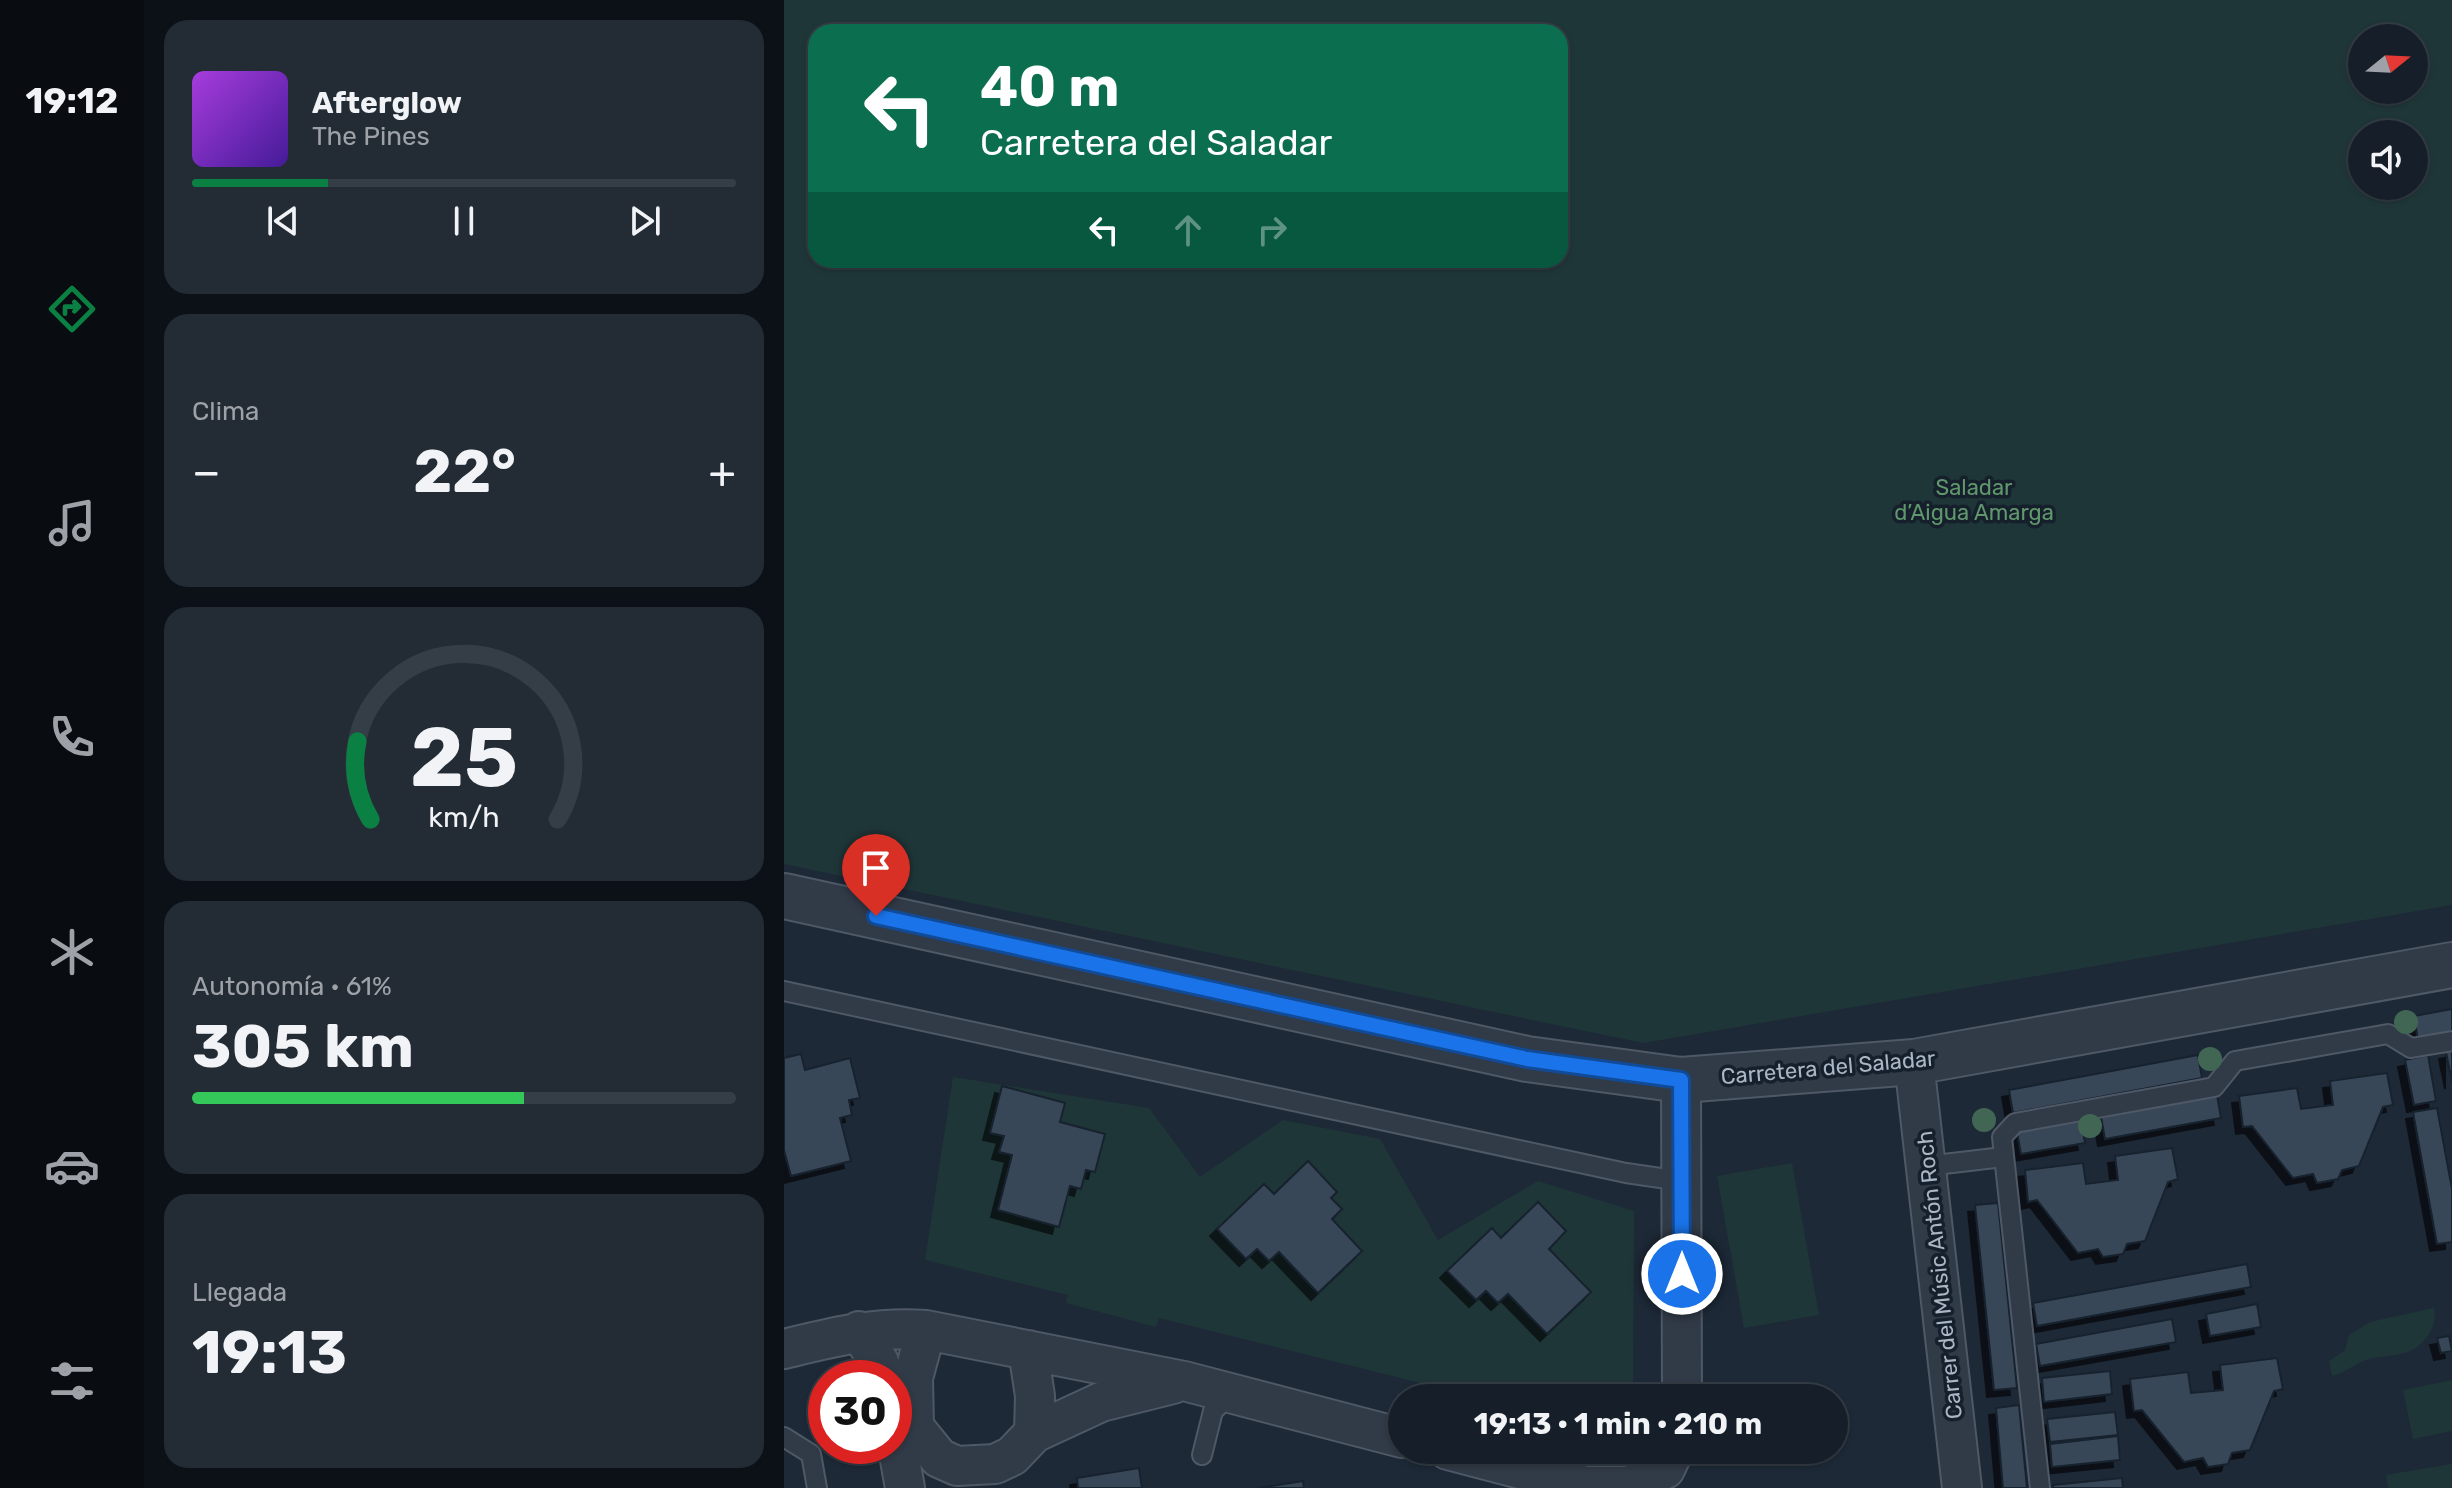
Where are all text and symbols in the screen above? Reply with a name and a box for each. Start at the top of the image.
north arrow [2348,24,2428,104]
map controls [2348,24,2428,200]
text: 40 m [980,54,1120,120]
icon: left [848,56,952,160]
text: 19:12 [26,79,118,122]
text: Afterglow [312,85,462,121]
button: sound [2348,120,2428,200]
text: The Pines [312,121,430,152]
text: Carretera del Saladar [980,121,1332,164]
icon: previous [261,199,305,243]
icon: pause [442,199,486,243]
icon: next [623,199,667,243]
icon: left [1082,208,1126,252]
icon: ahead [1166,208,1210,252]
icon: right [1250,208,1294,252]
icon: directions [44,281,100,337]
text: Clima [192,396,259,427]
text: 22° [413,436,516,507]
text: − [192,446,221,498]
text: + [709,446,736,498]
park label: Saladar d’Aigua Amarga [1894,474,2054,526]
icon: music [44,495,100,551]
text: 25 [410,708,518,807]
icon: phone [44,709,100,765]
text: km/h [428,800,500,834]
pin [842,834,910,916]
icon: arrive [854,846,898,890]
icon: climate [44,924,100,980]
text: Autonomía · 61% [192,971,392,1002]
text: 305 km [192,1011,414,1082]
street label: Carretera del Saladar [1720,1045,1937,1090]
street label: Carrer del Músic Antón Roch [1911,1130,1968,1420]
icon: car [44,1138,100,1194]
position arrow [1640,1232,1724,1316]
text: Llegada [192,1277,287,1308]
text: 19:13 [192,1317,347,1388]
icon: filters [44,1353,100,1409]
speed limit sign: 30 [808,1360,912,1464]
text: 19:13 · 1 min · 210 m [1474,1406,1762,1442]

